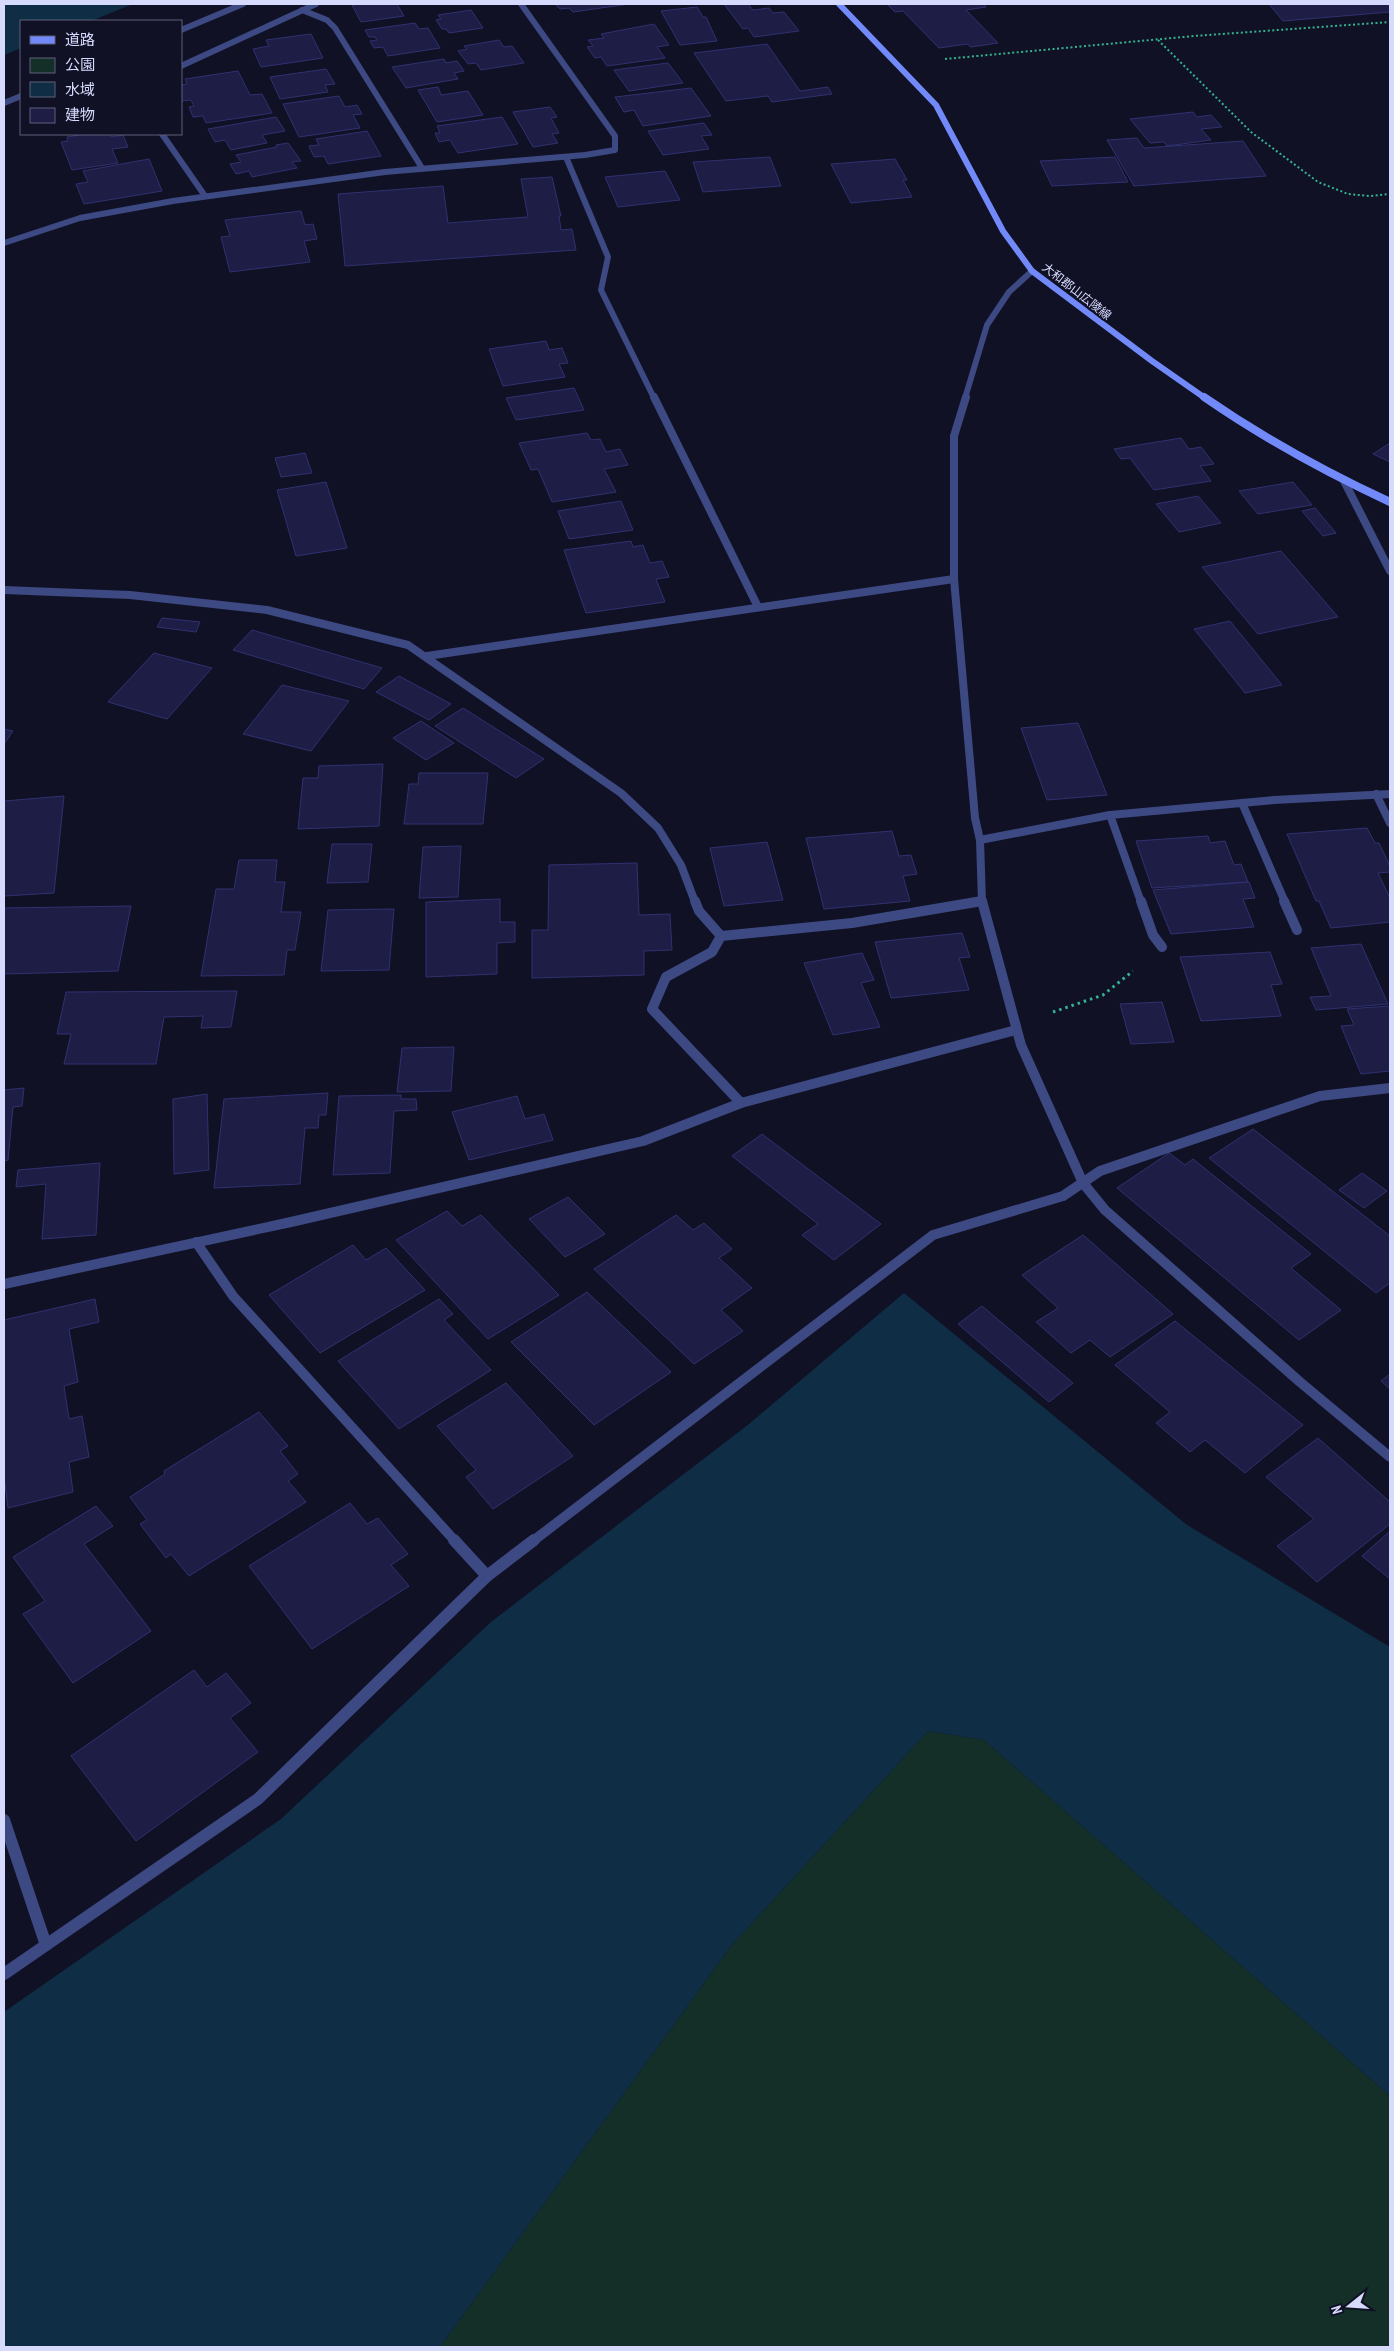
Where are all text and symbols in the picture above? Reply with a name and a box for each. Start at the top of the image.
legend [20,20,182,135]
text: 道路 [65,30,95,49]
text: 公園 [65,55,95,74]
text: 水域 [65,80,95,99]
text: 建物 [65,105,95,124]
street label: 大和郡山広陵線 [1039,259,1115,323]
north arrow [1324,2281,1374,2331]
text: N [1327,2304,1346,2316]

